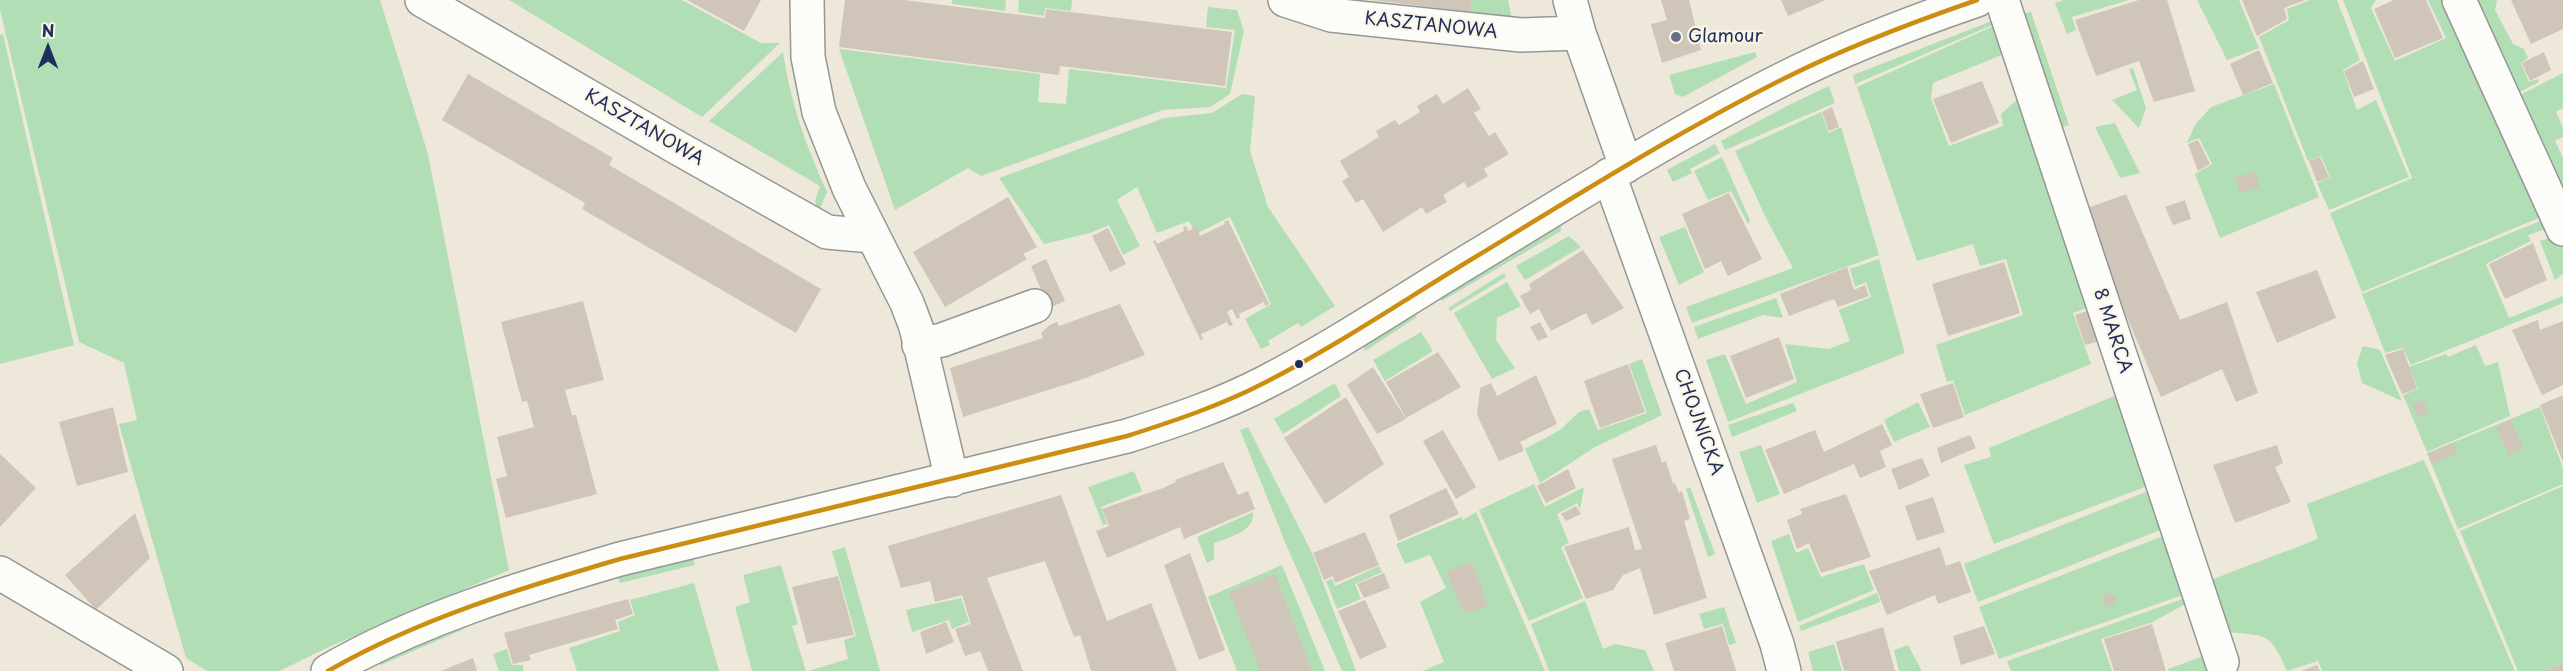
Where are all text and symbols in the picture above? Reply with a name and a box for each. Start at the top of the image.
street label: KASZTANOWA [1363,8,1499,44]
north arrow [18,18,78,78]
text: N [42,18,54,42]
place label: Glamour [1688,26,1763,48]
marker: Glamour [1669,30,1683,44]
street label: KASZTANOWA [581,85,707,171]
street label: 8 MARCA [2088,286,2136,376]
unlabelled marker [1293,358,1305,370]
street label: CHOJNICKA [1669,366,1727,478]

